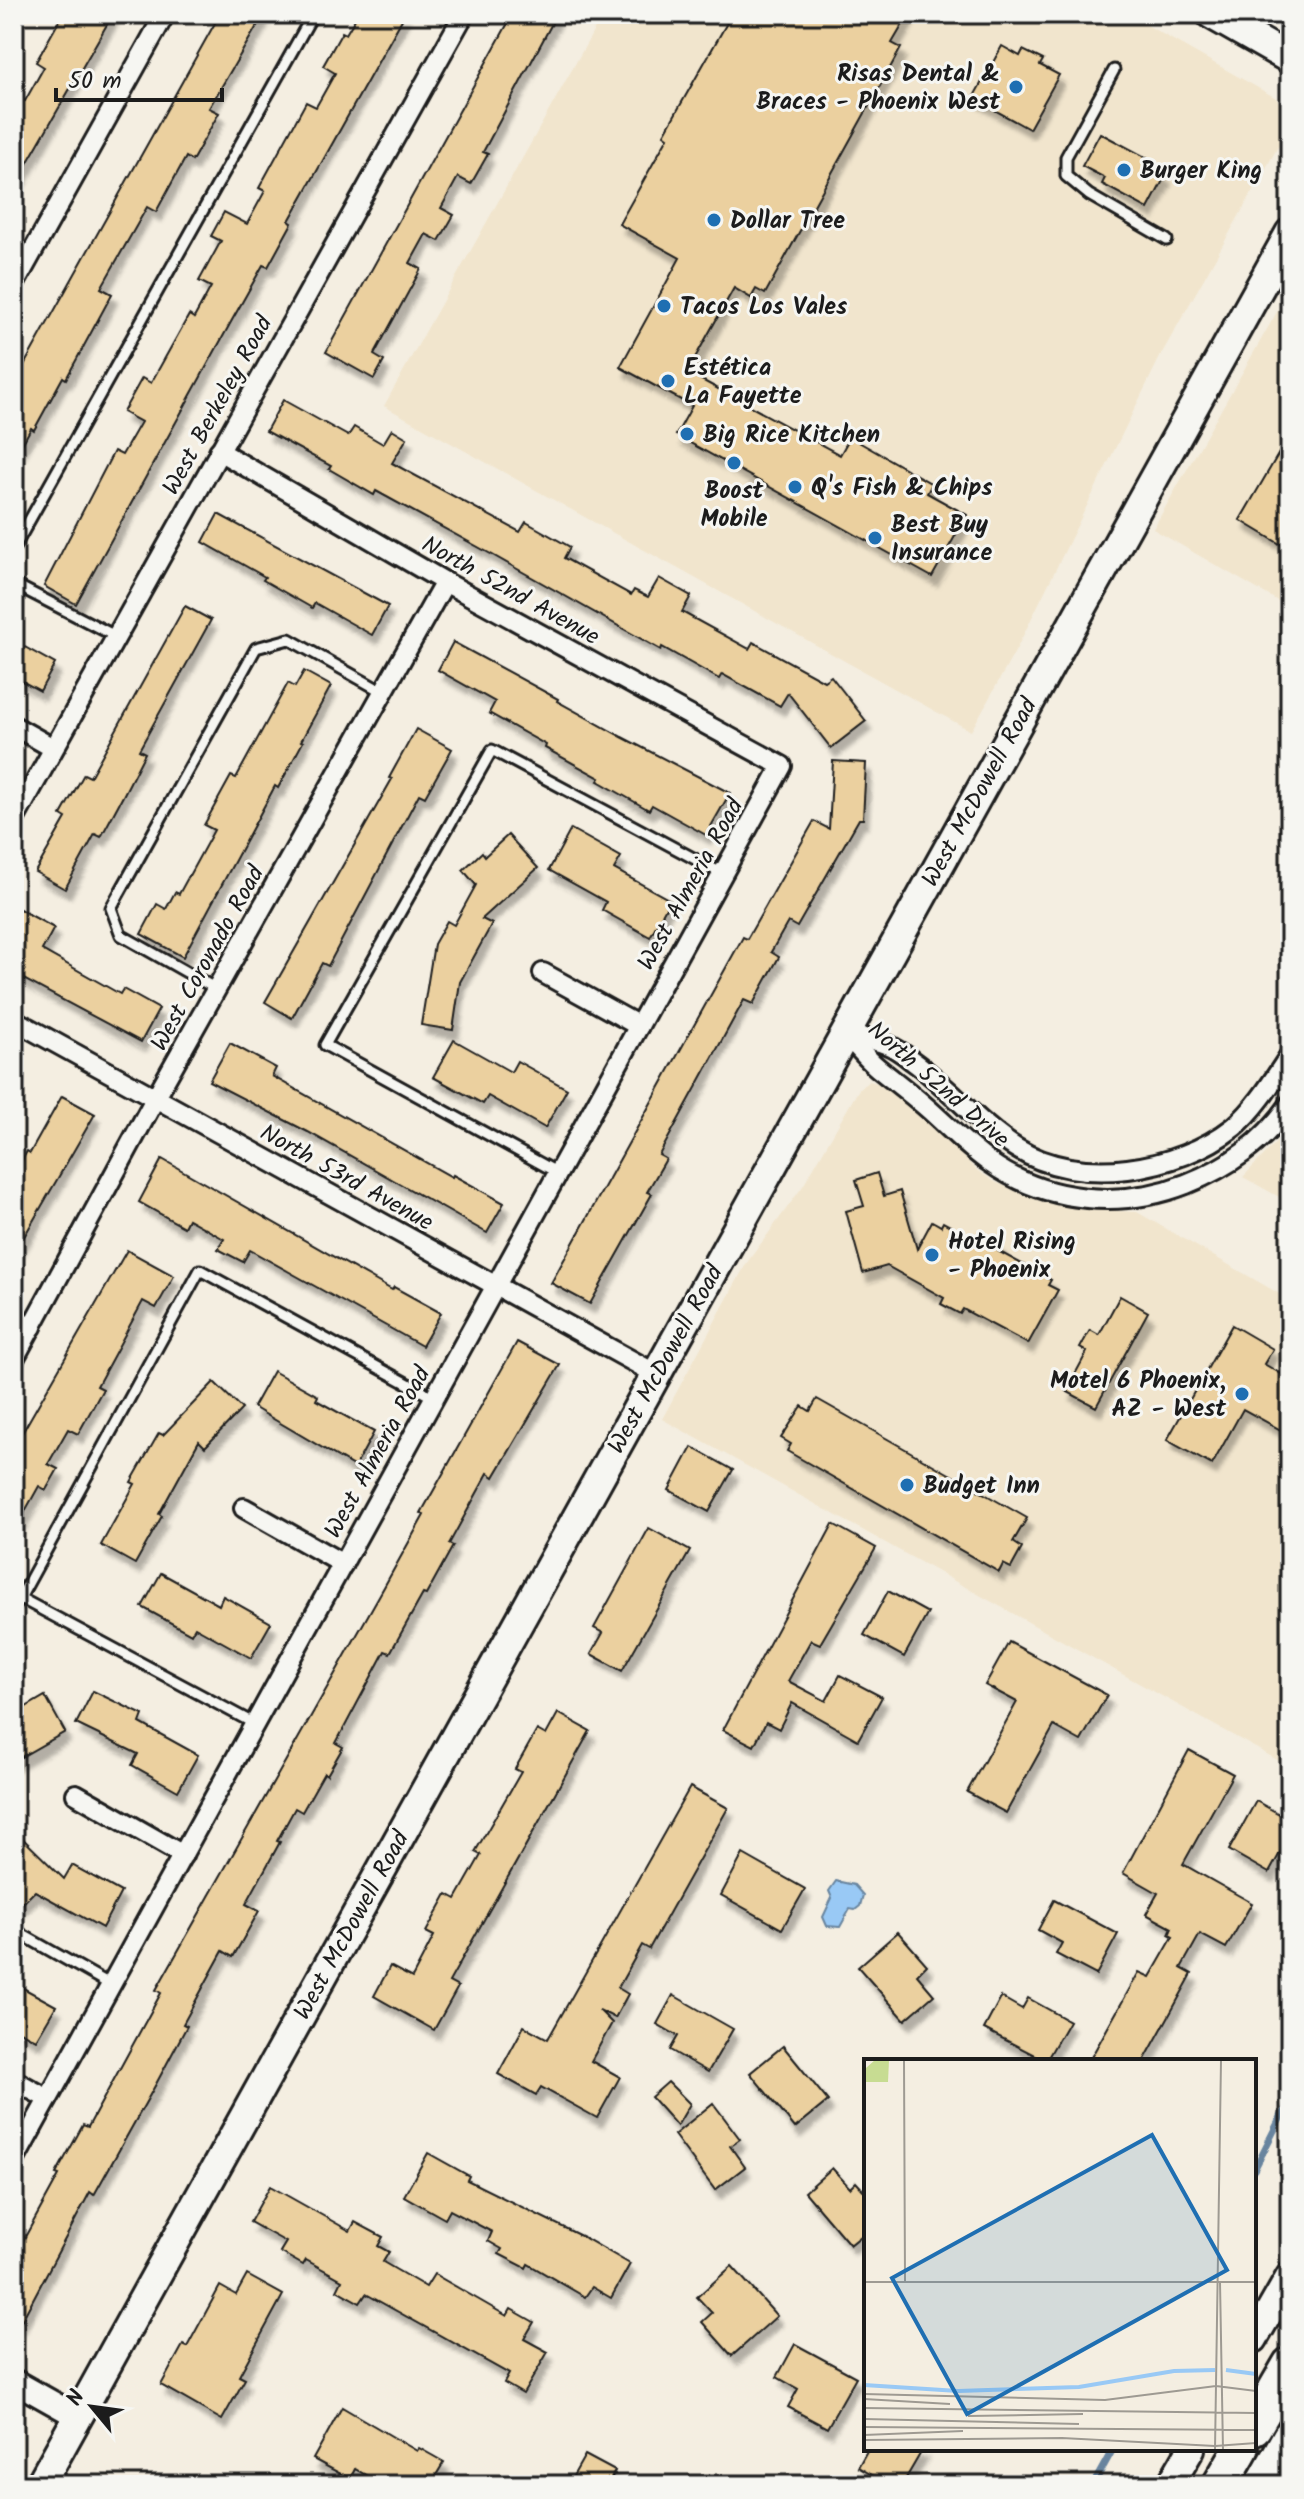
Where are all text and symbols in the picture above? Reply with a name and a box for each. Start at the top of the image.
scale bar [56,52,222,102]
place label: Risas Dental & Braces - Phoenix West [756,55,1001,122]
text: 50 m [68,62,122,101]
marker: Risas Dental & Braces - Phoenix West [1007,78,1025,96]
place label: Burger King [1140,152,1262,191]
marker: Burger King [1115,161,1133,179]
place label: Dollar Tree [730,202,845,241]
marker: Dollar Tree [705,211,723,229]
place label: Tacos Los Vales [680,288,847,327]
marker: Tacos Los Vales [655,297,673,315]
street label: West Berkeley Road [153,308,284,503]
place label: Estética La Fayette [684,349,802,416]
marker: Estética La Fayette [659,372,677,390]
place label: Big Rice Kitchen [703,416,880,455]
marker: Big Rice Kitchen [678,425,696,443]
marker: Boost Mobile [725,454,743,472]
place label: Q's Fish & Chips [811,469,993,508]
place label: Boost Mobile [700,472,768,539]
marker: Q's Fish & Chips [786,478,804,496]
place label: Best Buy Insurance [891,506,993,573]
street label: North 52nd Avenue [414,526,607,657]
marker: Best Buy Insurance [866,529,884,547]
street label: West McDowell Road [912,690,1049,895]
street label: West Almeria Road [628,791,755,978]
street label: West Coronado Road [141,858,276,1059]
street label: North 52nd Drive [858,1012,1018,1158]
street label: North 53rd Avenue [252,1114,441,1242]
place label: Hotel Rising - Phoenix [948,1223,1076,1290]
marker: Hotel Rising - Phoenix [923,1246,941,1264]
street label: West McDowell Road [598,1257,735,1462]
street label: West Almeria Road [315,1359,442,1546]
place label: Motel 6 Phoenix, AZ - West [1050,1362,1227,1429]
marker: Motel 6 Phoenix, AZ - West [1233,1385,1251,1403]
place label: Budget Inn [923,1467,1040,1506]
marker: Budget Inn [898,1476,916,1494]
street label: West McDowell Road [284,1823,421,2028]
inset map [864,2059,1256,2451]
north arrow [52,2367,132,2447]
text: N [58,2384,95,2413]

